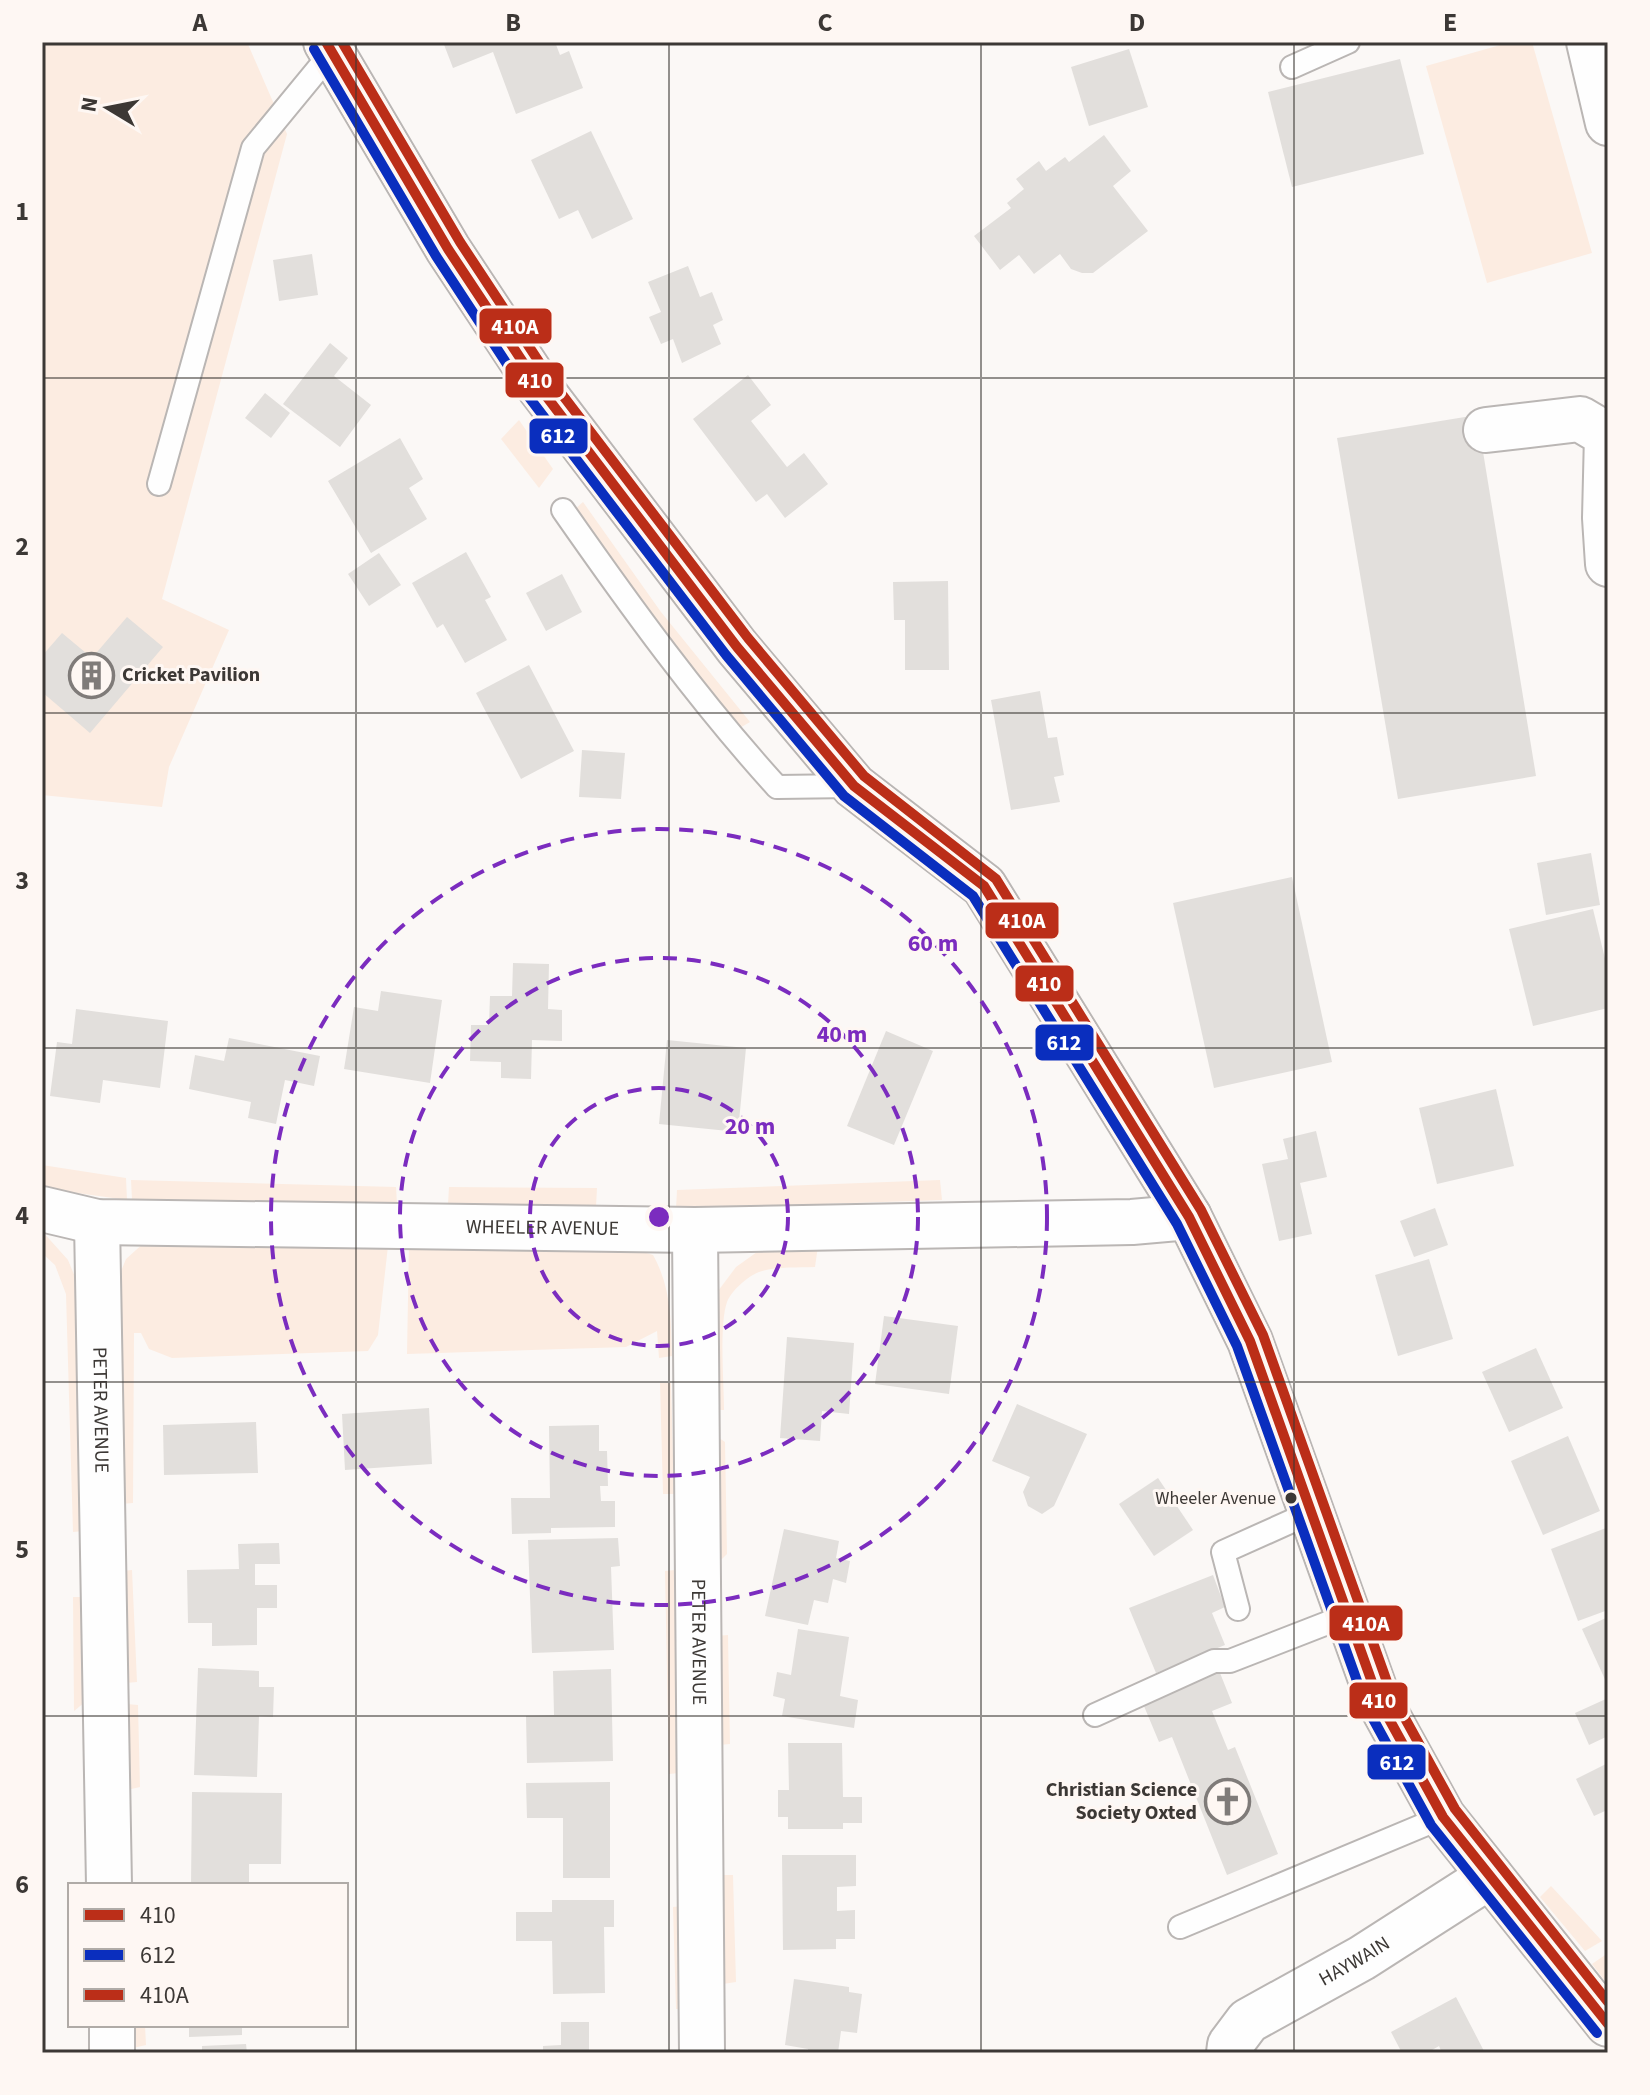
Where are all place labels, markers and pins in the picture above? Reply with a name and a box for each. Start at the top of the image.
building icon: Cricket Pavilion [67,651,115,699]
place label: Cricket Pavilion [122,661,260,689]
centre of rings [645,1203,673,1231]
place label: Wheeler Avenue [1155,1486,1276,1511]
marker: Wheeler Avenue [1283,1490,1299,1506]
place label: Christian Science Society Oxted [1046,1776,1197,1827]
church icon: Christian Science Society Oxted [1204,1778,1252,1826]

